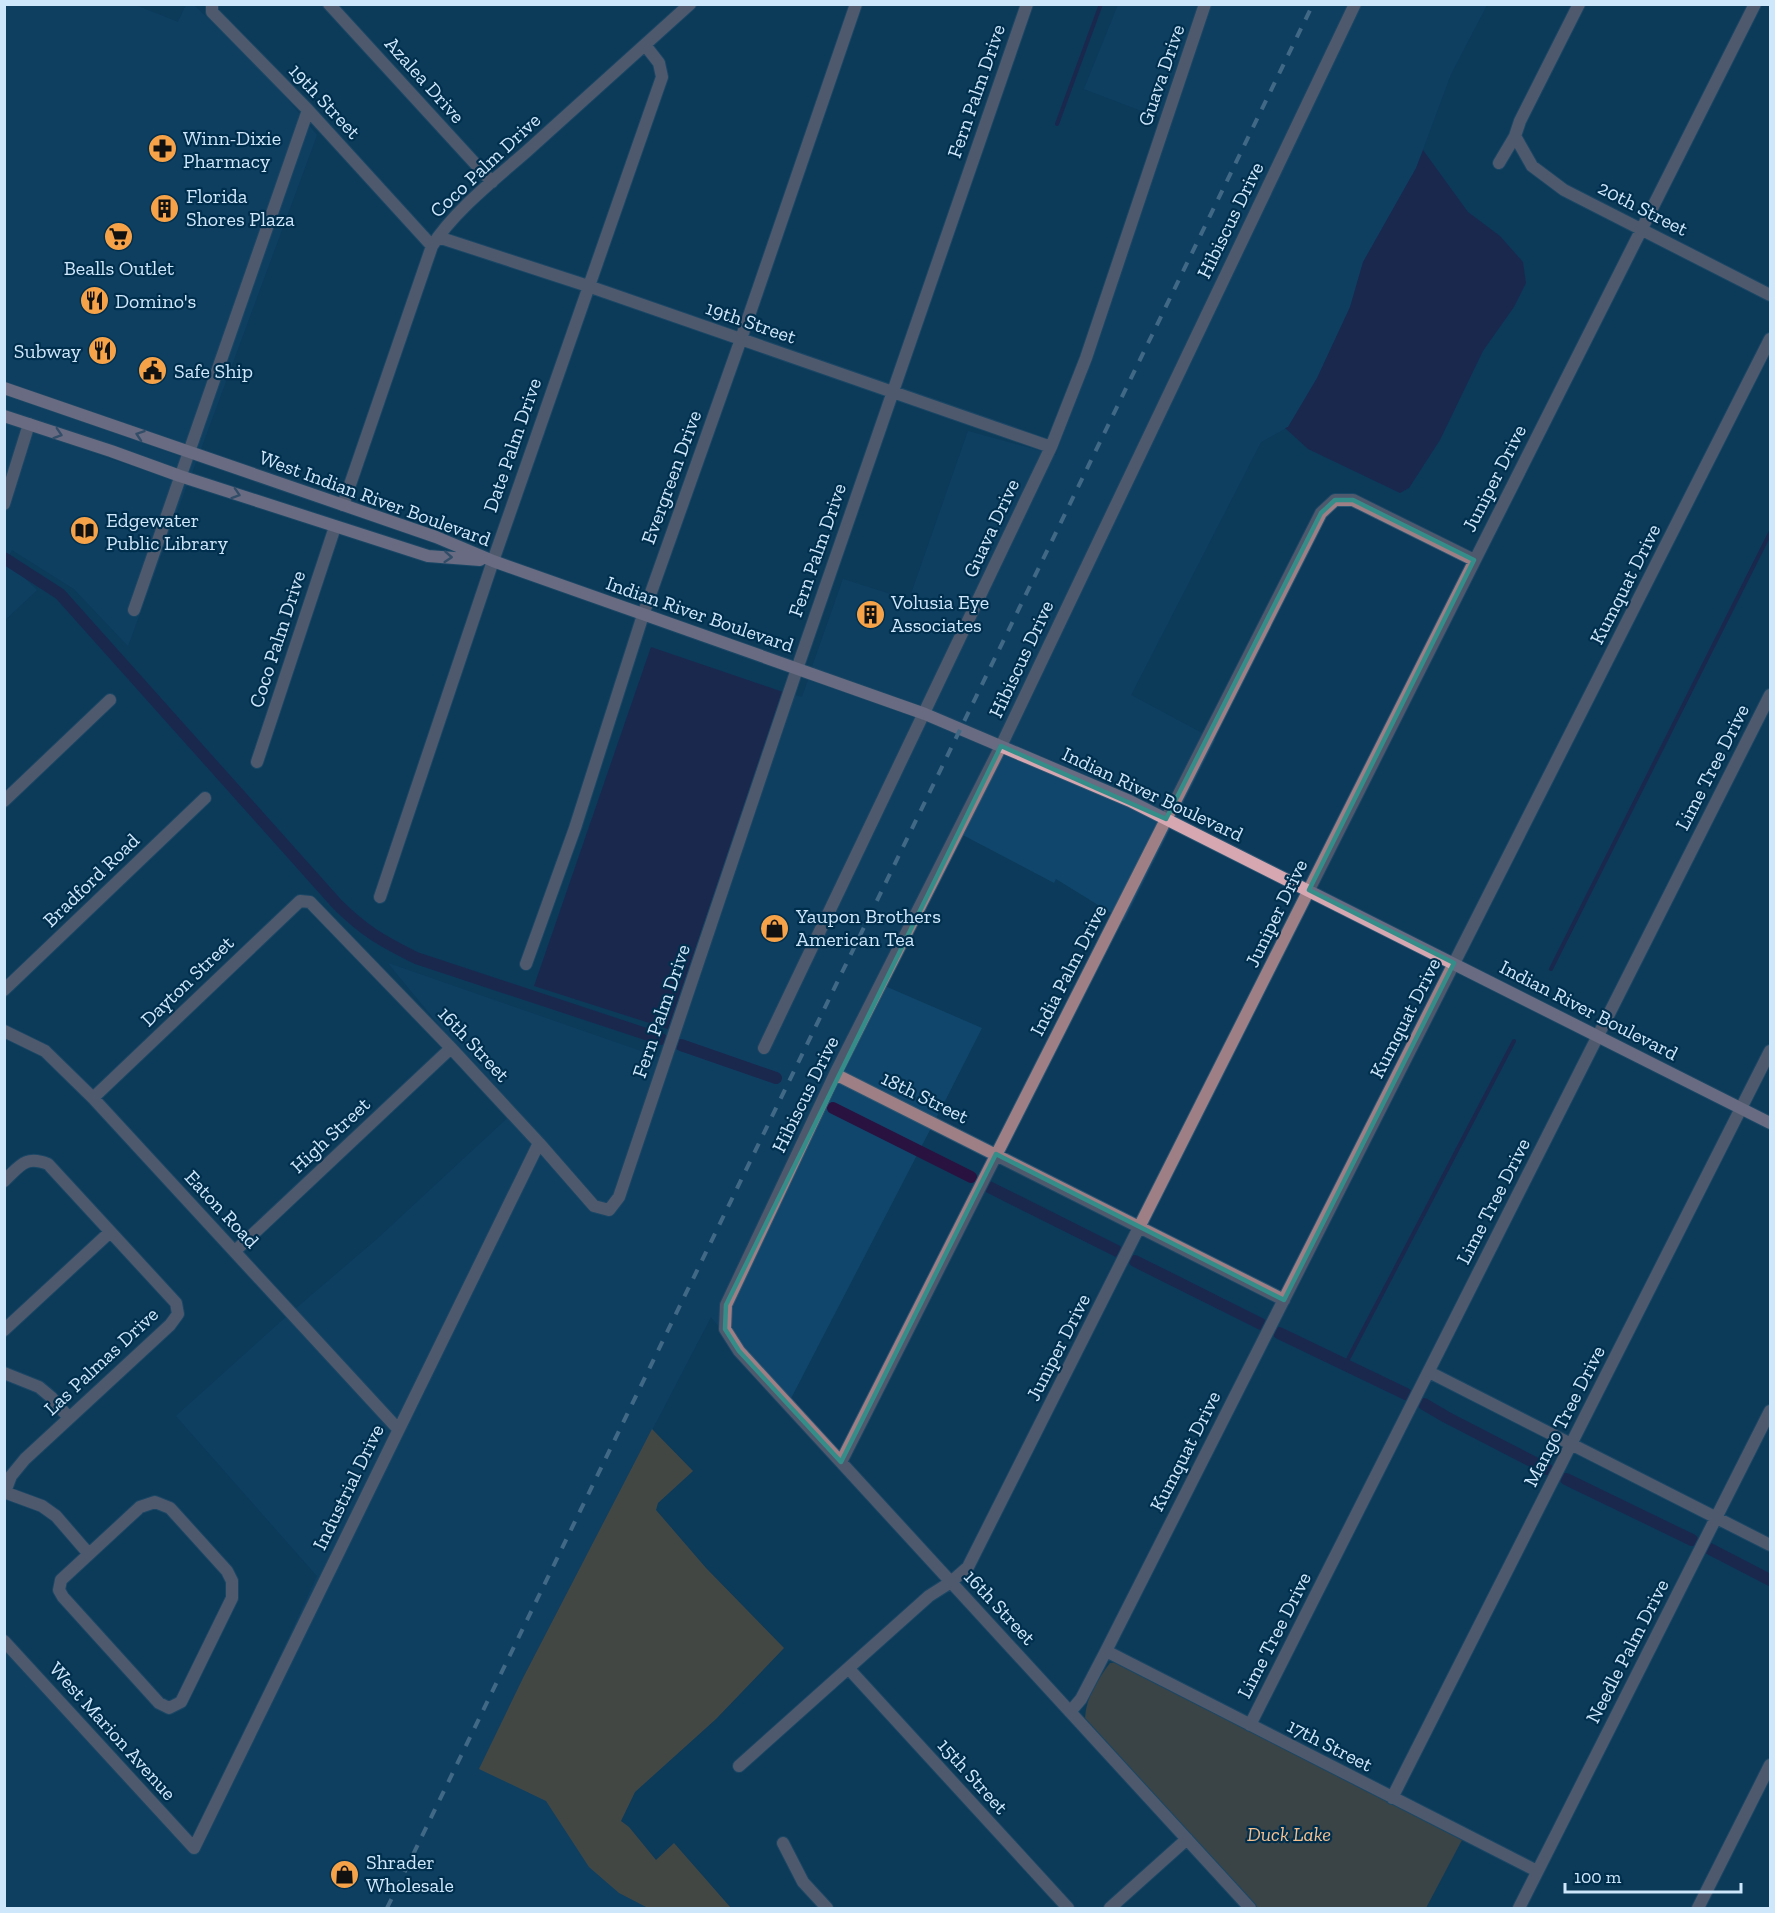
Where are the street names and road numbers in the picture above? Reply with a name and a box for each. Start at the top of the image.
street label: Fern Palm Drive [942,21,1010,161]
street label: Guava Drive [1132,21,1190,129]
street label: Azalea Drive [380,32,470,128]
street label: 19th Street [284,58,366,144]
street label: Coco Palm Drive [425,108,545,222]
street label: Hibiscus Drive [1191,158,1269,282]
street label: 20th Street [1594,175,1692,241]
street label: 19th Street [703,295,800,349]
street label: Date Palm Drive [478,375,546,515]
street label: Evergreen Drive [636,407,706,547]
street label: Juniper Drive [1457,420,1531,536]
street label: West Indian River Boulevard [256,445,494,551]
street label: Guava Drive [958,475,1024,581]
street label: Fern Palm Drive [783,480,851,620]
street label: Kumquat Drive [1584,520,1666,648]
street label: Coco Palm Drive [244,568,310,710]
street label: Indian River Boulevard [603,571,797,657]
street label: Hibiscus Drive [983,597,1059,721]
street label: Lime Tree Drive [1670,700,1754,834]
street label: Indian River Boulevard [1059,742,1247,846]
street label: Bradford Road [38,828,144,932]
street label: Juniper Drive [1240,855,1312,971]
street label: India Palm Drive [1025,900,1111,1040]
street label: Dayton Street [136,930,239,1031]
street label: Fern Palm Drive [627,941,695,1081]
street label: Kumquat Drive [1364,954,1446,1082]
street label: Indian River Boulevard [1496,955,1682,1065]
street label: 16th Street [433,1001,515,1087]
street label: Hibiscus Drive [766,1032,844,1156]
street label: 18th Street [877,1066,973,1129]
street label: High Street [285,1092,375,1178]
street label: Lime Tree Drive [1451,1134,1535,1268]
street label: Eaton Road [180,1165,264,1253]
street label: Juniper Drive [1021,1289,1095,1405]
street label: Las Palmas Drive [39,1302,163,1420]
street label: Mango Tree Drive [1518,1342,1610,1490]
street label: Kumquat Drive [1144,1387,1226,1515]
street label: Industrial Drive [307,1420,389,1554]
street label: 16th Street [959,1564,1041,1650]
street label: Lime Tree Drive [1232,1568,1316,1702]
street label: Needle Palm Drive [1580,1575,1674,1727]
street label: West Marion Avenue [45,1657,181,1805]
street label: 17th Street [1283,1713,1377,1777]
street label: 15th Street [933,1733,1014,1819]

